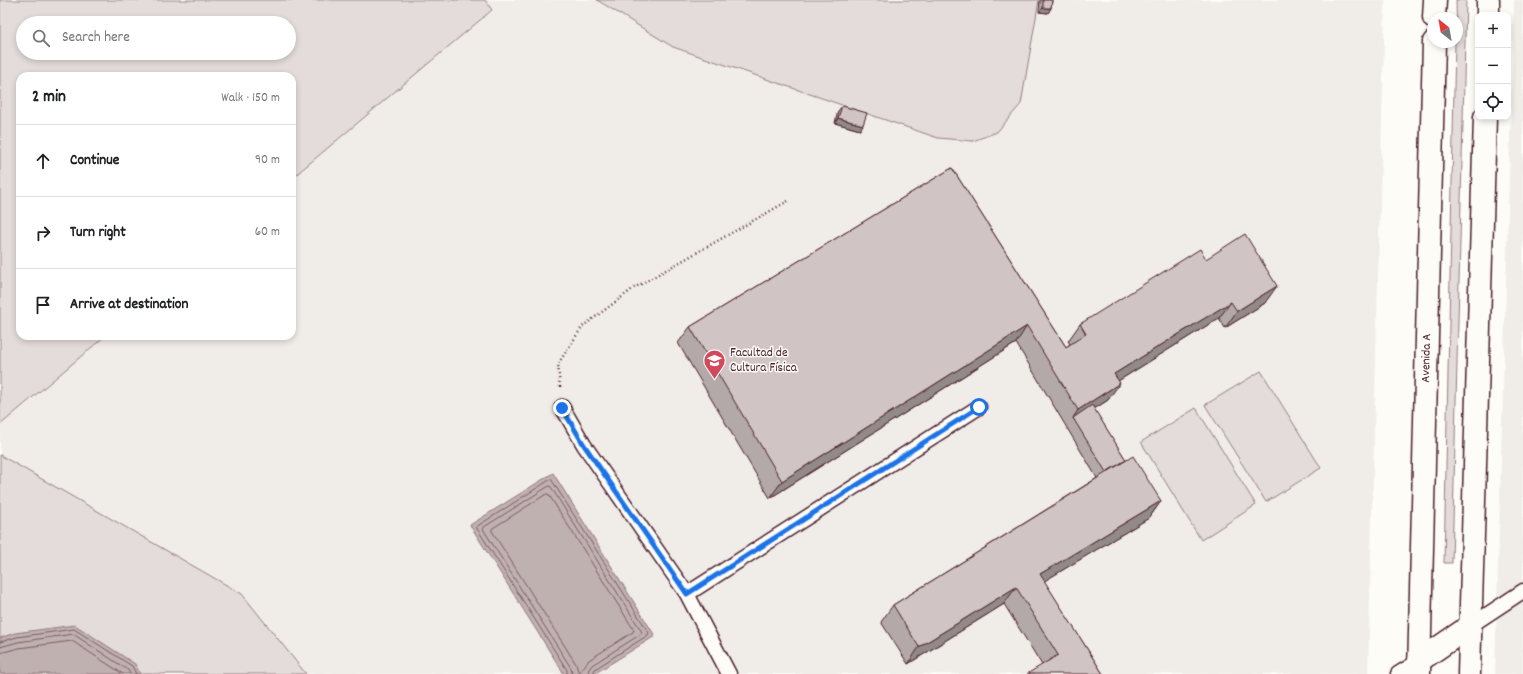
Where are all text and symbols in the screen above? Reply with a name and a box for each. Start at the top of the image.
north arrow [1427,12,1463,48]
map controls [1475,12,1511,120]
button: + [1475,12,1511,48]
search box [16,16,296,60]
icon: search [30,27,52,49]
text: Search here [62,27,130,49]
button: − [1475,48,1511,84]
button: locate [1475,84,1511,120]
text: 2 min [32,86,66,110]
text: Walk · 150 m [221,89,280,108]
icon: ahead [32,150,54,172]
text: Continue [70,150,119,172]
text: 90 m [255,151,280,170]
icon: right [32,222,54,244]
text: Turn right [70,222,126,244]
text: 60 m [255,223,280,242]
icon: arrive [32,294,54,316]
text: Arrive at destination [70,294,188,316]
street label: Avenida A [1416,333,1437,383]
place label: Facultad de Cultura Física [730,344,798,378]
school or university icon: Facultad de Cultura Física [701,347,727,380]
route start [970,398,988,416]
route end [553,399,571,417]

